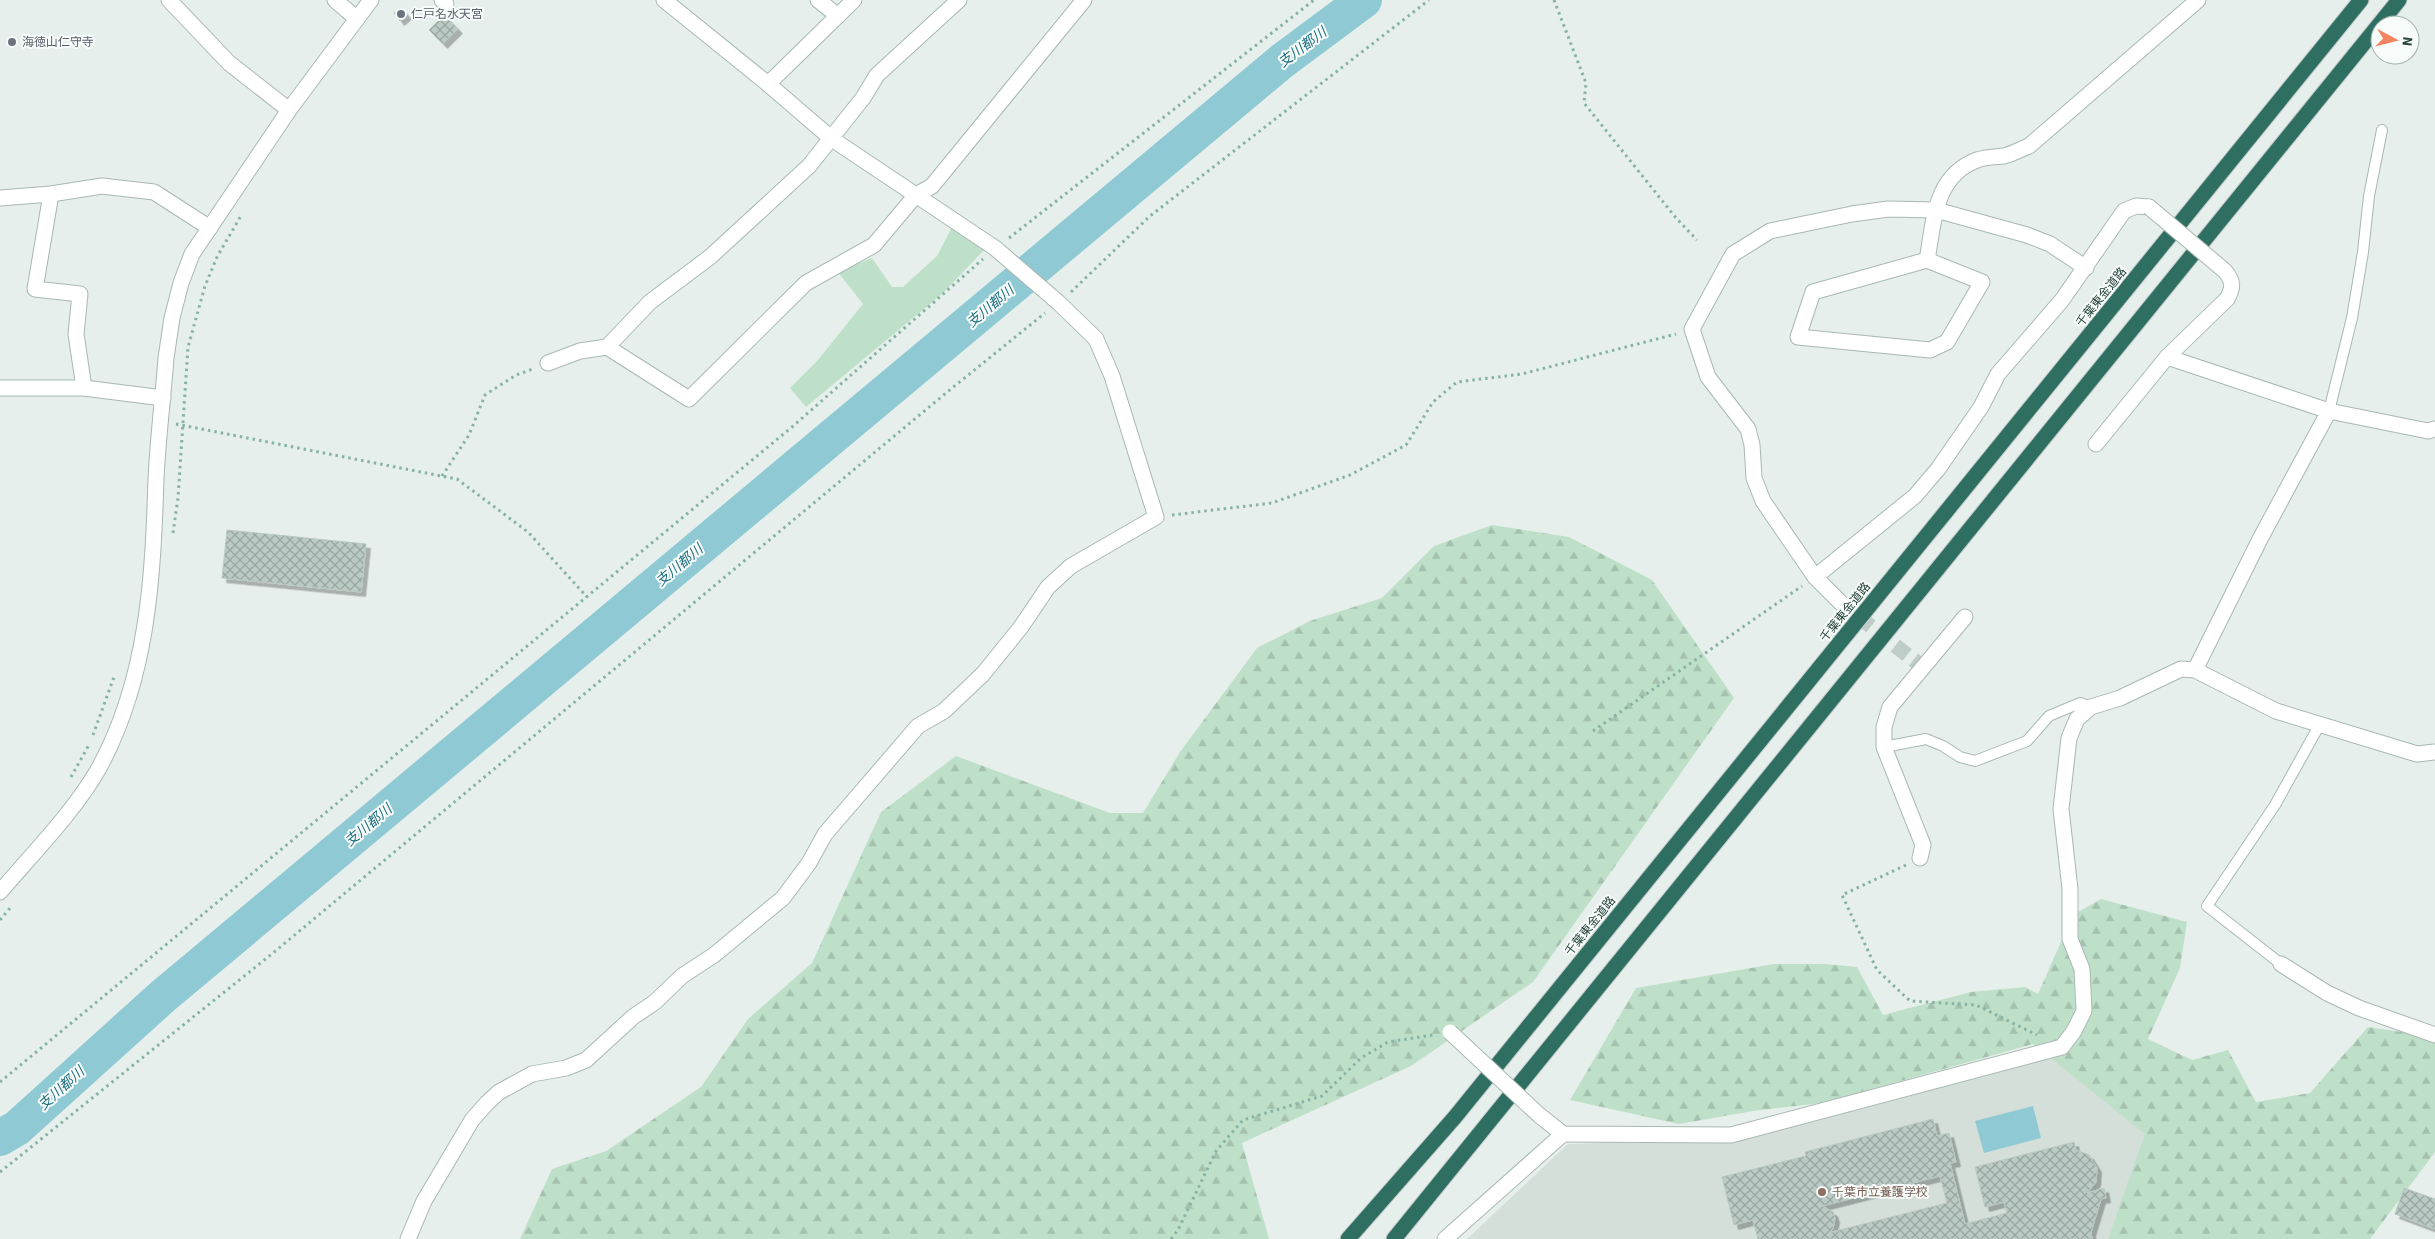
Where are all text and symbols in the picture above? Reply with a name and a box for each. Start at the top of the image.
place label: 仁戸名水天宮 [411,6,483,23]
marker: 仁戸名水天宮 [395,8,407,20]
north arrow [2370,15,2420,65]
water label: 支川都川 [1274,22,1333,73]
place label: 海徳山仁守寺 [22,34,94,51]
marker: 海徳山仁守寺 [6,36,18,48]
text: N [2396,36,2417,47]
street label: 千葉東金道路 [2072,264,2131,331]
water label: 支川都川 [963,280,1020,332]
water label: 支川都川 [652,539,709,591]
street label: 千葉東金道路 [1816,579,1875,646]
water label: 支川都川 [341,799,398,851]
street label: 千葉東金道路 [1561,893,1620,960]
water label: 支川都川 [34,1061,91,1115]
place label: 千葉市立養護学校 [1832,1184,1928,1201]
marker: 千葉市立養護学校 [1816,1186,1828,1198]

